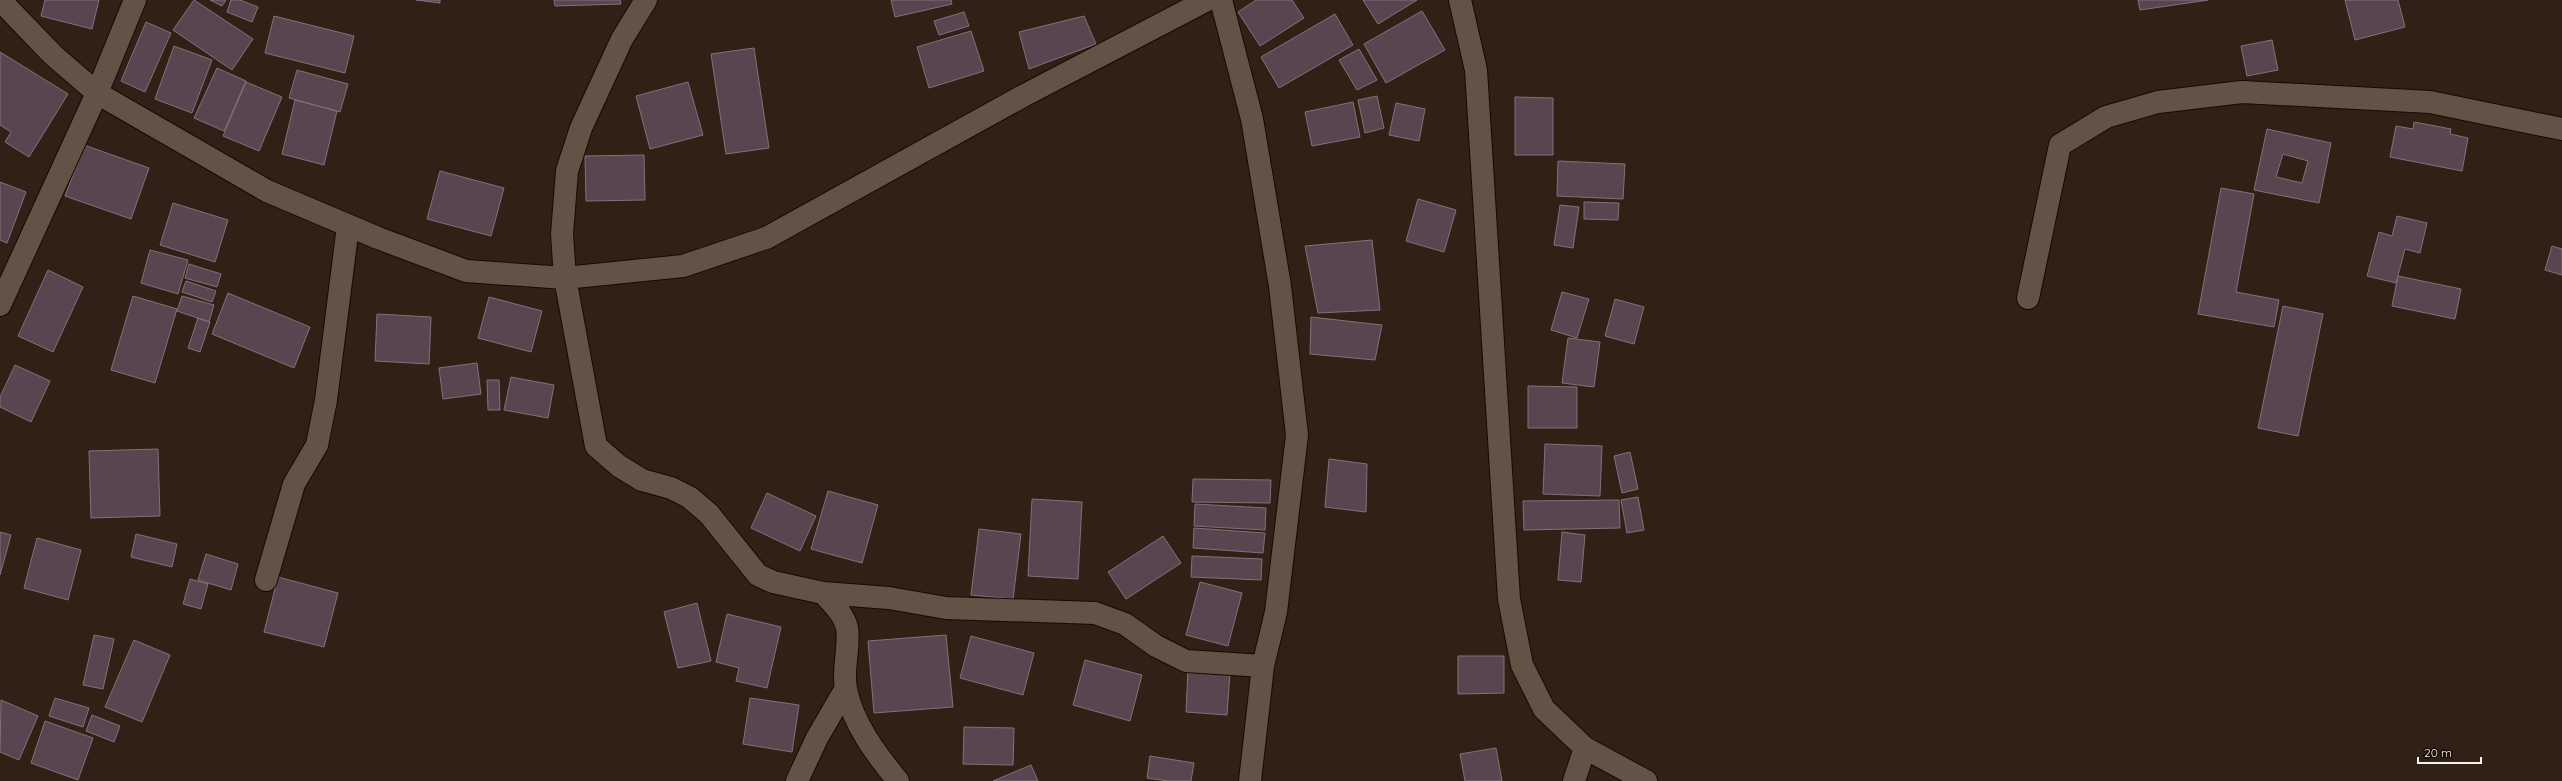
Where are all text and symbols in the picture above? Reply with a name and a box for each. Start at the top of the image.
scale bar [2418,739,2481,765]
text: 20 m [2424,745,2452,760]

